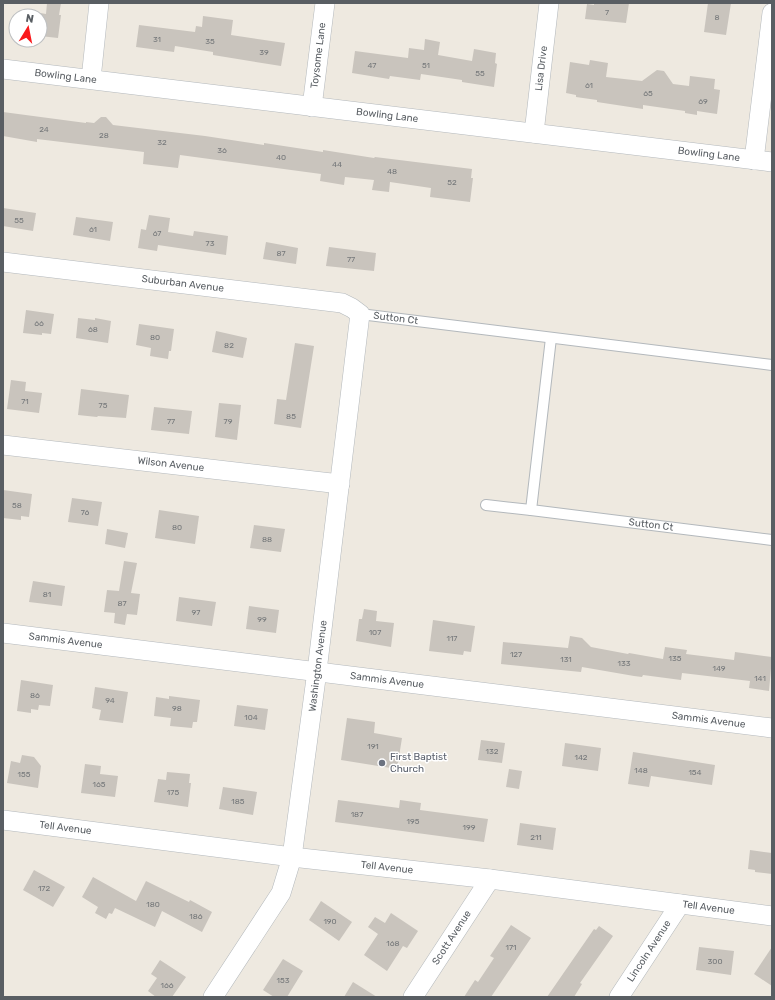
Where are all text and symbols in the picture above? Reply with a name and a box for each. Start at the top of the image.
north arrow [8,8,48,48]
house number: 7 [605,8,609,17]
text: N [25,12,35,26]
house number: 8 [714,13,720,22]
street label: Toysome Lane [308,21,329,89]
house number: 31 [153,35,161,44]
house number: 35 [205,37,215,46]
street label: Lisa Drive [533,45,550,92]
house number: 39 [259,48,269,57]
house number: 47 [368,61,376,70]
house number: 51 [422,61,430,70]
street label: Bowling Lane [34,67,98,86]
house number: 55 [475,69,485,78]
house number: 61 [585,81,593,90]
house number: 65 [643,89,653,98]
house number: 69 [698,97,708,106]
street label: Bowling Lane [355,106,419,125]
house number: 24 [39,125,49,134]
house number: 28 [99,131,109,140]
house number: 32 [157,138,167,147]
street label: Bowling Lane [677,145,741,164]
house number: 36 [217,146,227,155]
house number: 40 [276,153,286,162]
house number: 44 [332,160,342,169]
house number: 48 [387,167,397,176]
house number: 52 [447,178,457,187]
house number: 55 [14,216,24,225]
house number: 61 [89,225,97,234]
house number: 67 [153,229,161,238]
house number: 73 [206,239,215,248]
house number: 87 [276,249,286,258]
house number: 77 [347,255,355,264]
street label: Suburban Avenue [141,273,225,295]
street label: Sutton Ct [373,310,419,327]
house number: 66 [34,319,44,328]
house number: 68 [88,325,98,334]
house number: 80 [150,333,160,342]
house number: 82 [224,341,234,350]
house number: 71 [21,397,29,406]
house number: 75 [99,401,108,410]
house number: 85 [286,412,296,421]
house number: 77 [167,417,175,426]
house number: 79 [224,417,233,426]
street label: Wilson Avenue [137,455,205,474]
house number: 58 [12,501,22,510]
house number: 76 [81,508,90,517]
street label: Sutton Ct [628,516,674,534]
house number: 80 [172,523,182,532]
house number: 88 [262,535,272,544]
house number: 81 [43,590,51,599]
house number: 87 [117,599,127,608]
house number: 97 [192,608,200,617]
house number: 99 [257,615,267,624]
street label: Washington Avenue [306,619,330,712]
house number: 107 [369,628,381,637]
street label: Sammis Avenue [28,630,104,651]
house number: 117 [447,634,457,643]
house number: 127 [510,650,522,659]
house number: 135 [669,654,682,663]
house number: 131 [560,655,572,664]
house number: 133 [617,659,631,668]
house number: 149 [712,664,726,673]
street label: Sammis Avenue [349,670,425,691]
house number: 141 [754,674,766,683]
house number: 86 [30,691,40,700]
house number: 94 [105,696,115,705]
house number: 98 [172,704,182,713]
street label: Sammis Avenue [671,710,747,731]
house number: 104 [244,713,258,722]
house number: 191 [367,742,379,751]
house number: 132 [486,747,499,756]
place label: First Baptist Church [390,751,447,775]
house number: 142 [574,753,588,762]
marker: First Baptist Church [377,758,387,768]
house number: 148 [634,766,648,775]
house number: 154 [688,768,702,777]
house number: 155 [18,770,31,779]
house number: 165 [93,780,106,789]
house number: 175 [167,788,179,797]
house number: 185 [231,797,245,806]
house number: 187 [351,810,363,819]
house number: 195 [407,817,420,826]
street label: Tell Avenue [39,819,93,837]
house number: 199 [463,823,476,832]
house number: 211 [530,833,542,842]
street label: Tell Avenue [360,859,414,876]
house number: 172 [38,884,50,893]
street label: Tell Avenue [682,898,736,917]
house number: 180 [146,900,160,909]
street label: Scott Avenue [430,908,474,967]
house number: 186 [189,912,203,921]
house number: 190 [323,917,337,926]
street label: Lincoln Avenue [625,918,674,984]
house number: 168 [386,939,400,948]
house number: 171 [506,943,516,952]
house number: 300 [708,957,722,966]
house number: 153 [277,976,290,985]
house number: 166 [160,981,174,990]

